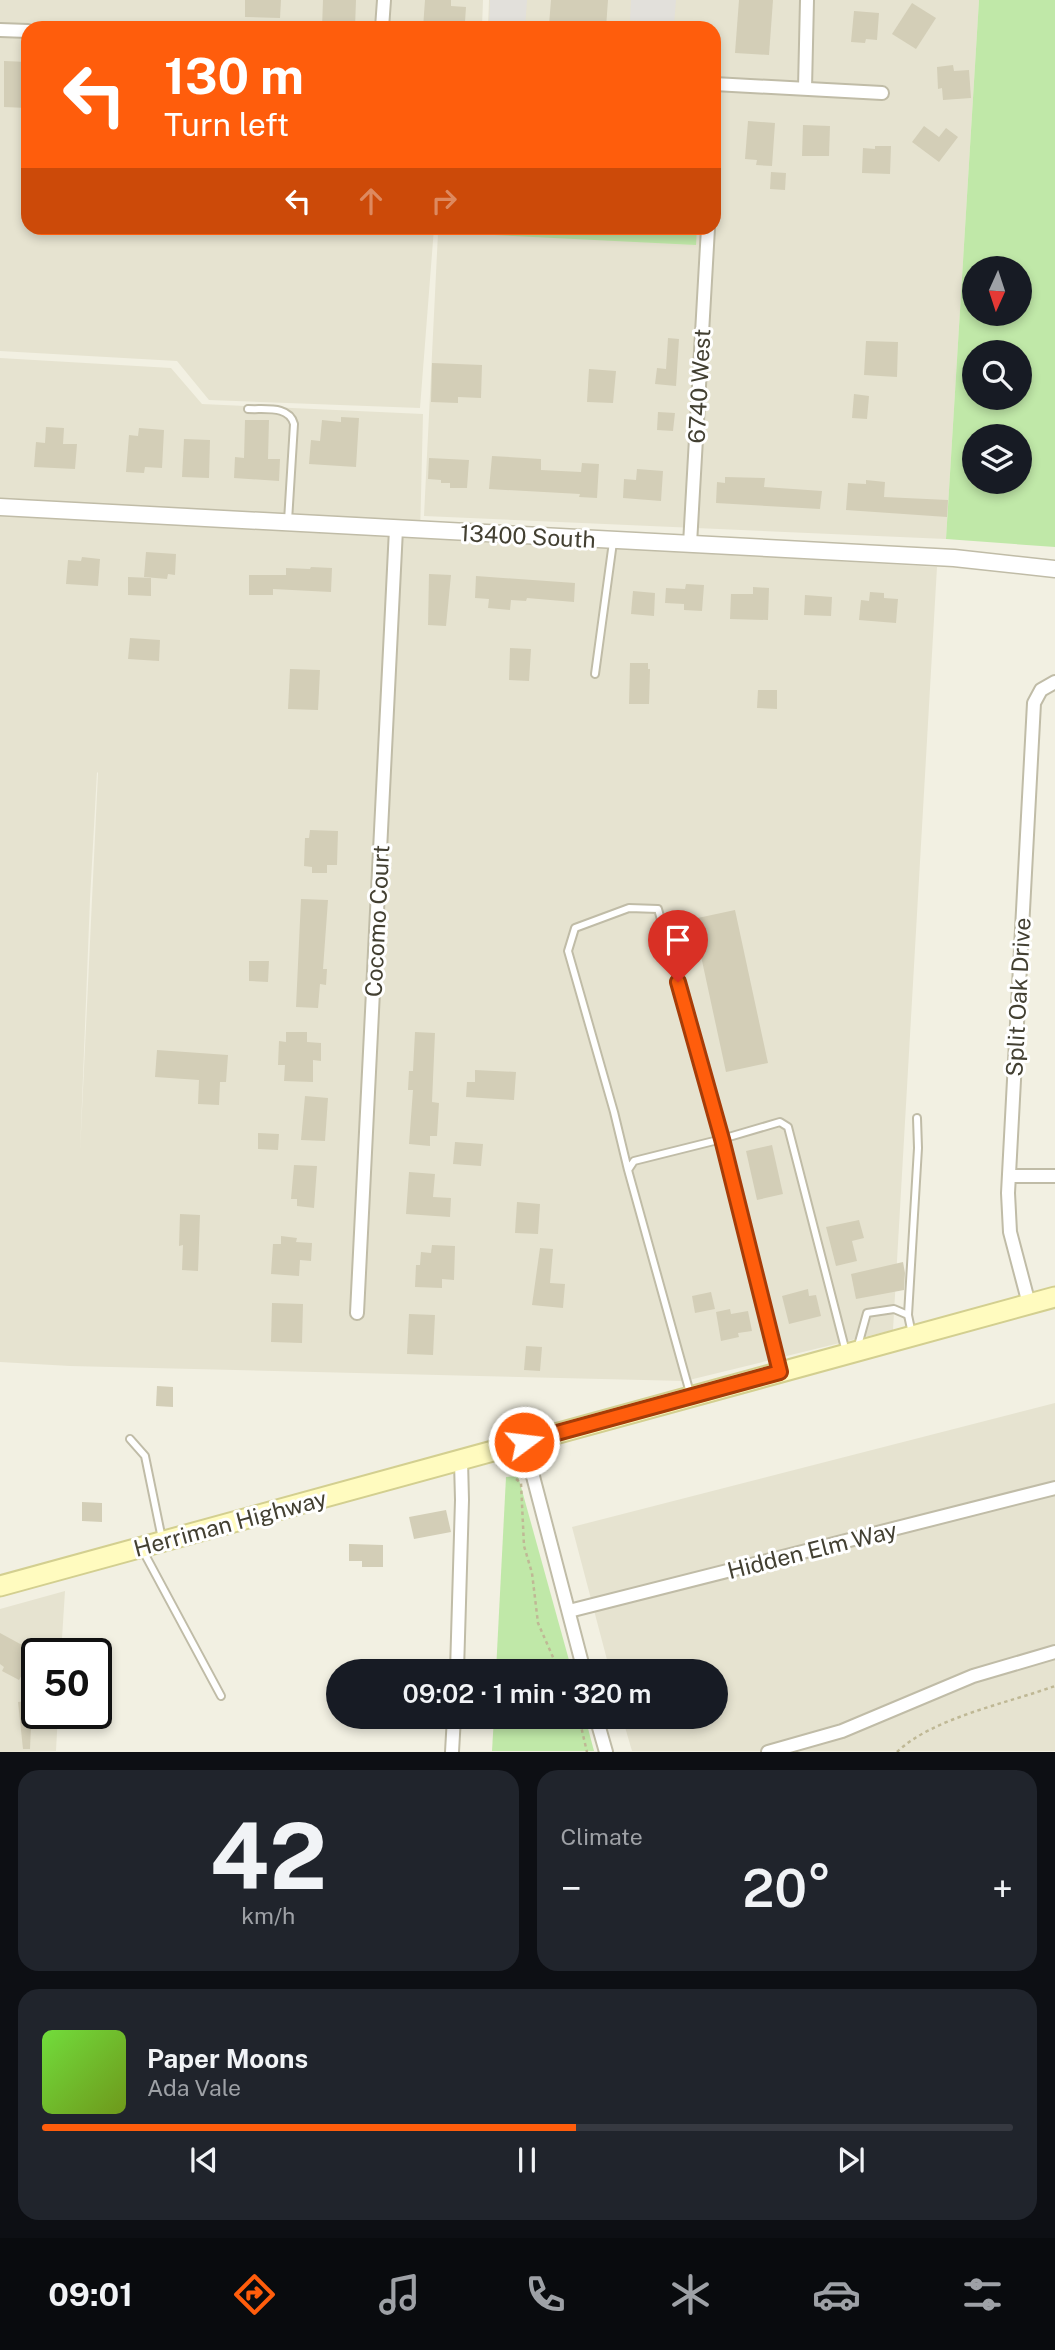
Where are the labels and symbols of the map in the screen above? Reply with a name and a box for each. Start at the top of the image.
north arrow [962,256,1032,326]
street label: 6740 West [683,328,715,444]
street label: 13400 South [459,519,597,553]
street label: Cocomo Court [360,844,394,998]
pin [648,910,708,982]
street label: Split Oak Drive [1000,917,1036,1077]
position arrow [487,1405,561,1479]
street label: Herriman Highway [131,1484,329,1562]
street label: Hidden Elm Way [724,1516,900,1584]
speed limit sign: 50 [21,1638,112,1729]

